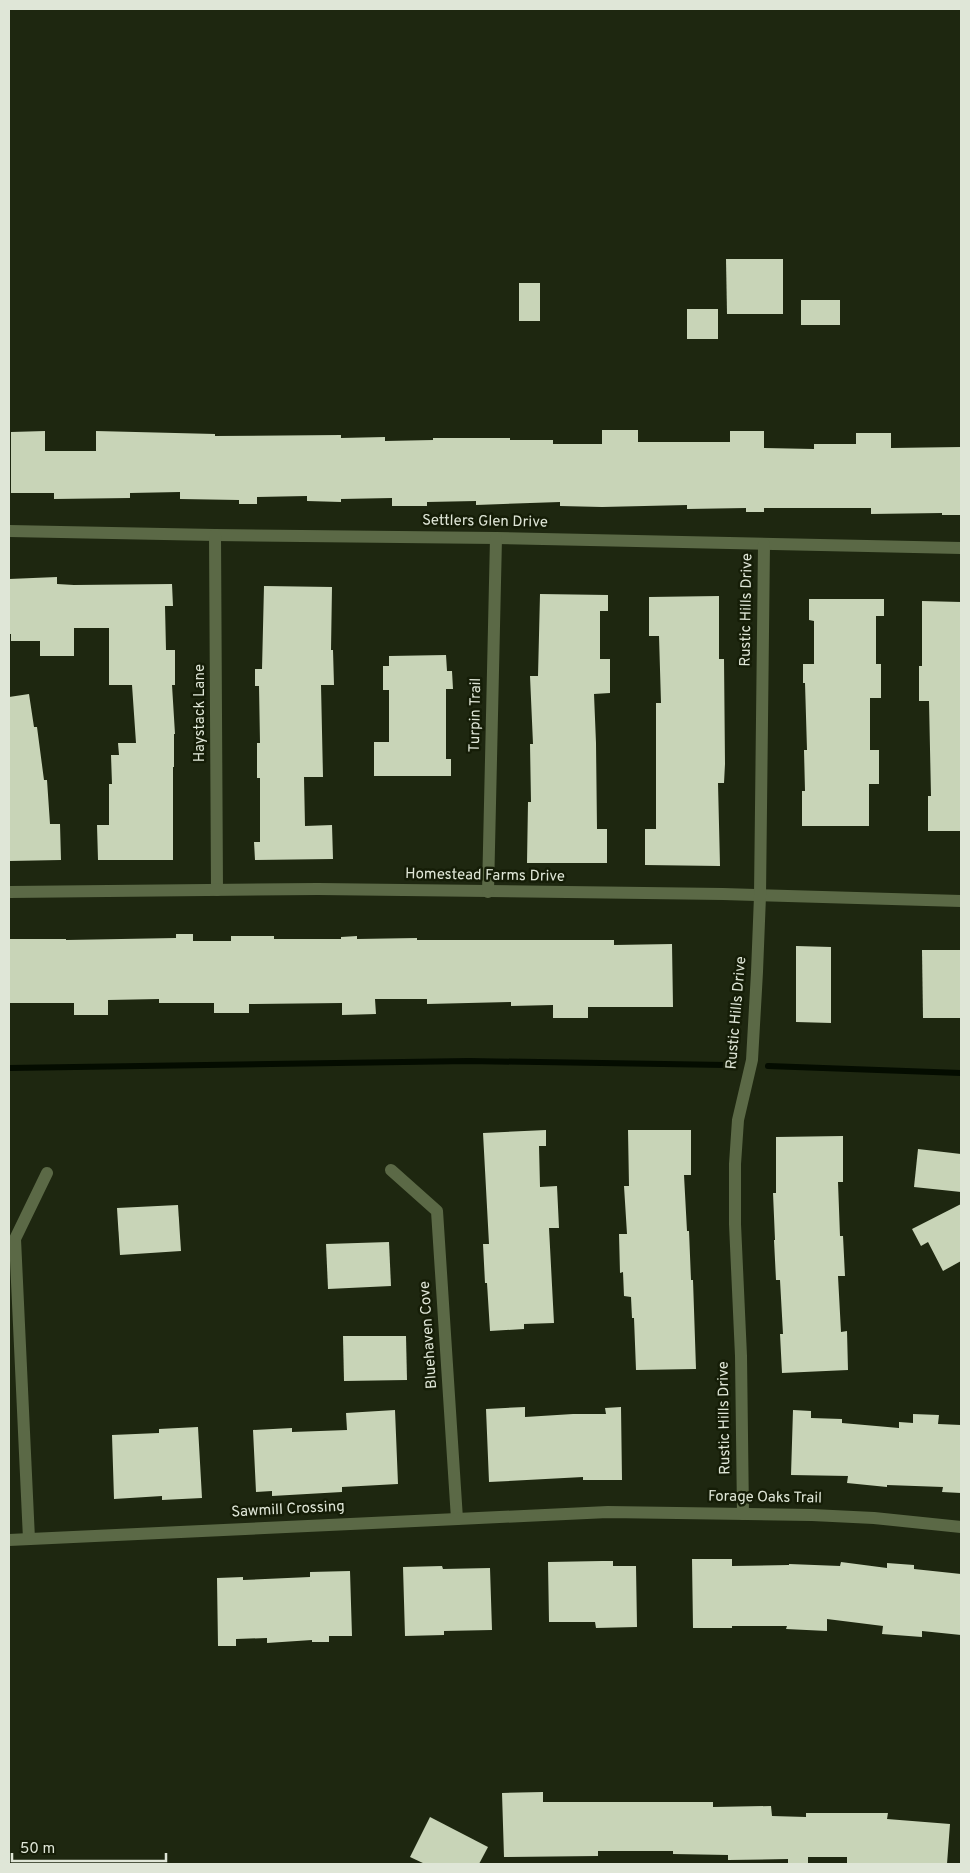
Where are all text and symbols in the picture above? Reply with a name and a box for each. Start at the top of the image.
street label: Settlers Glen Drive [422,511,548,533]
street label: Rustic Hills Drive [737,553,757,667]
street label: Haystack Lane [191,664,210,762]
street label: Turpin Trail [466,677,486,753]
street label: Homestead Farms Drive [405,865,565,887]
street label: Rustic Hills Drive [723,956,751,1070]
street label: Bluehaven Cove [416,1280,442,1390]
street label: Rustic Hills Drive [715,1361,735,1475]
street label: Forage Oaks Trail [708,1488,822,1508]
street label: Sawmill Crossing [231,1498,345,1522]
scale bar [12,1830,166,1862]
text: 50 m [20,1840,55,1859]

